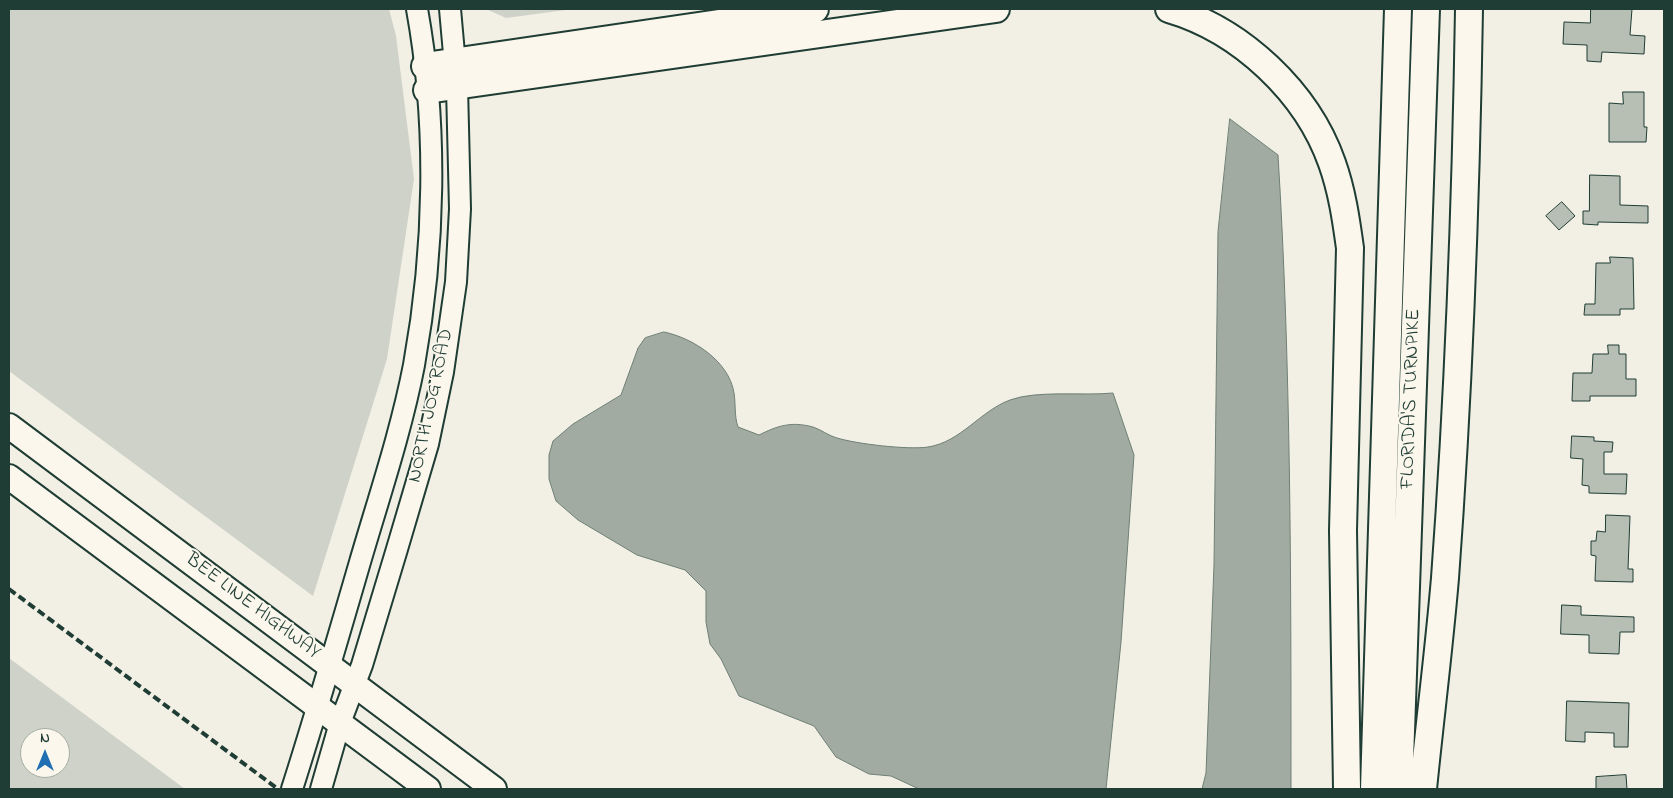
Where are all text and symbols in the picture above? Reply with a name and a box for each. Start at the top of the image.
street label: FLORIDA'S TURNPIKE [1397,308,1427,490]
street label: NORTH JOG ROAD [404,327,460,485]
street label: BEE LINE HIGHWAY [180,548,324,666]
north arrow [20,728,70,778]
text: N [40,728,50,749]

